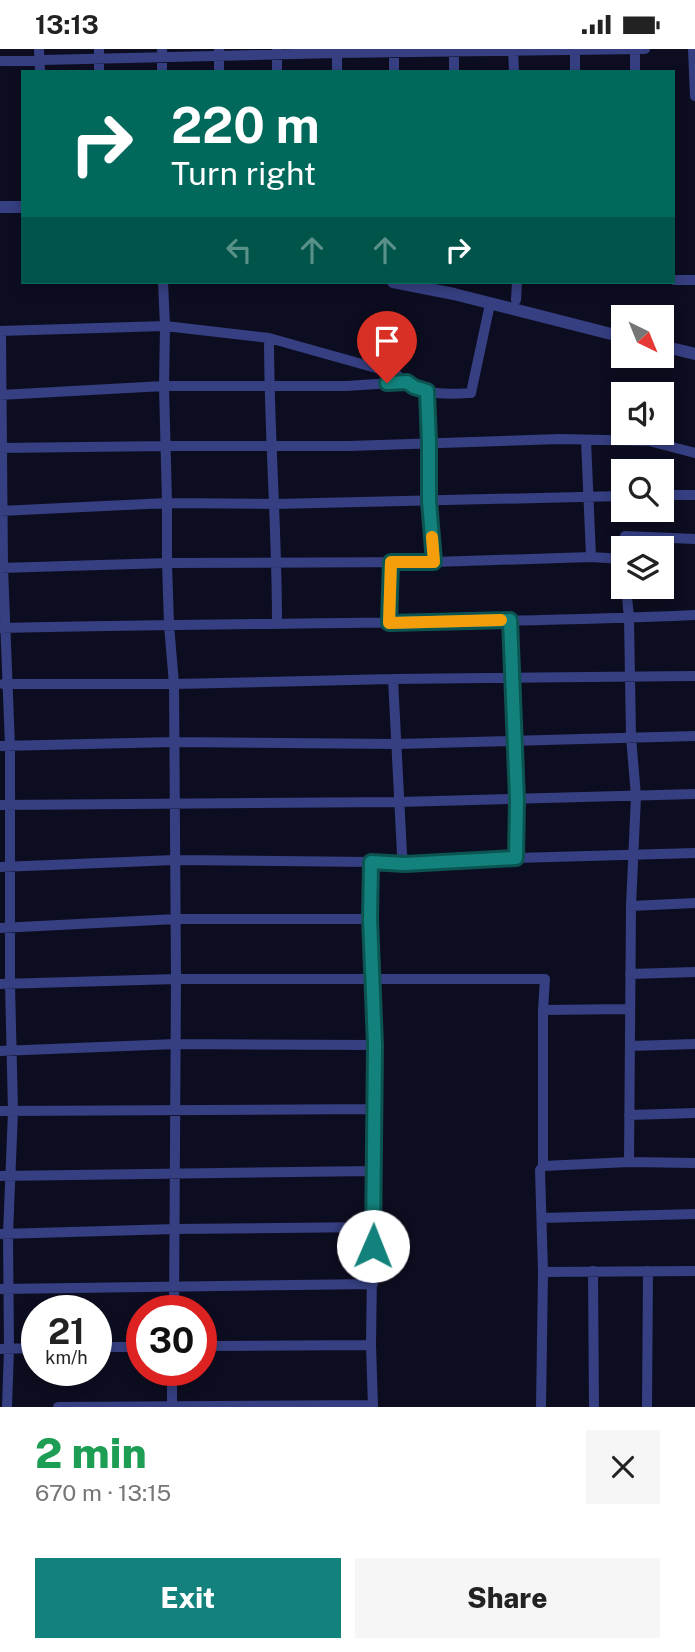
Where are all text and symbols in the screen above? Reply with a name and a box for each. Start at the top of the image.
text: 13:13 [35,9,99,40]
text: 220 m [171,96,320,154]
icon: right [56,98,147,189]
text: Turn right [171,155,316,192]
icon: left [220,231,258,269]
icon: ahead [293,231,331,269]
icon: ahead [366,231,404,269]
icon: right [439,231,477,269]
north arrow [611,305,674,367]
map controls [611,305,674,599]
pin [357,311,417,383]
icon: arrive [368,322,406,360]
button: sound [611,382,674,445]
button: search [611,459,674,522]
button: layers [611,536,674,599]
position arrow [336,1209,410,1283]
speed limit sign: 30 [126,1295,217,1386]
text: 21 [48,1311,85,1352]
text: km/h [45,1347,88,1368]
text: 2 min [35,1428,147,1477]
button: close [586,1430,660,1504]
text: 670 m · 13:15 [35,1479,171,1506]
button: Exit [35,1558,341,1638]
button: Share [355,1558,660,1638]

